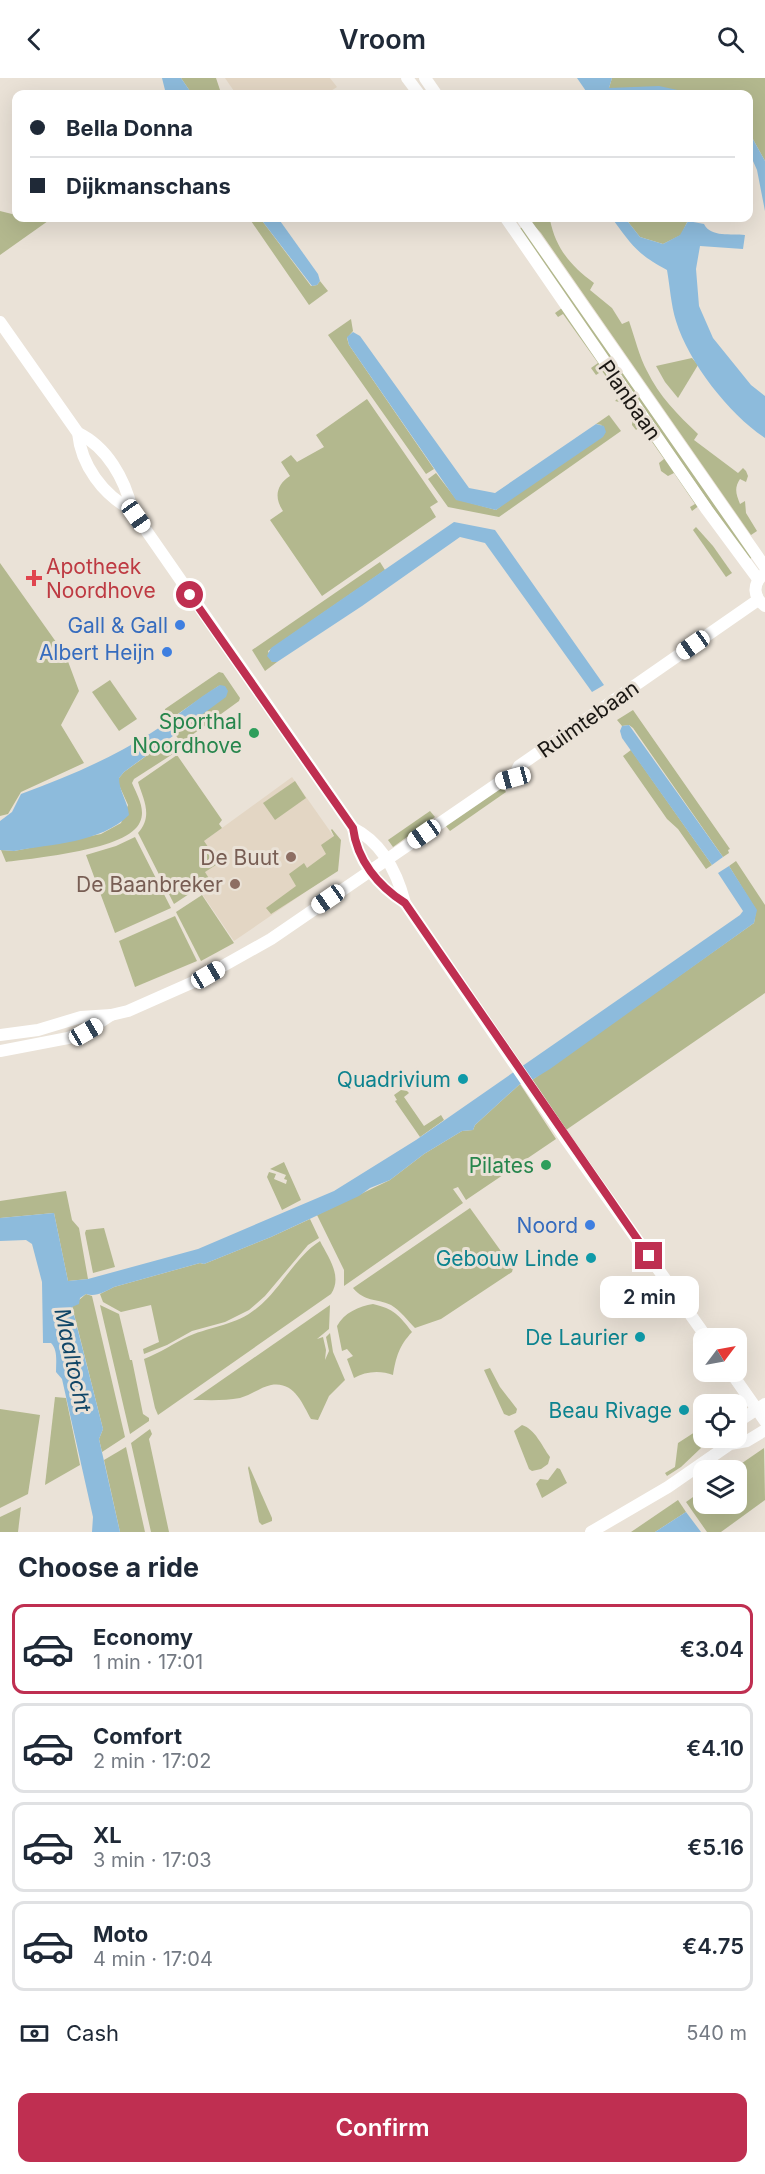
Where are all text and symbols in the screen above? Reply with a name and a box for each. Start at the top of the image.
icon: back [18,23,51,56]
text: Vroom [339,23,426,56]
icon: search [714,23,747,56]
text: Bella Donna [66,115,193,141]
text: Dijkmanschans [66,173,231,199]
street label: Planbaan [593,355,667,445]
car [118,496,154,536]
place label: Apotheek Noordhove [46,554,156,603]
marker: Apotheek Noordhove [27,571,41,585]
route start [176,581,203,608]
place label: Gall & Gall [67,613,168,638]
marker: Gall & Gall [173,618,187,632]
car [673,627,713,663]
place label: Albert Heijn [39,640,155,665]
marker: Albert Heijn [160,645,174,659]
street label: Ruimtebaan [533,675,643,763]
place label: Sporthal Noordhove [132,709,242,758]
marker: Sporthal Noordhove [247,726,261,740]
car [493,765,533,791]
car [404,816,444,852]
place label: De Buut [200,845,279,870]
marker: De Buut [284,850,298,864]
place label: De Baanbreker [76,872,223,897]
marker: De Baanbreker [228,877,242,891]
car [308,881,348,917]
car [188,958,228,992]
car [66,1015,106,1049]
place label: Quadrivium [337,1067,451,1092]
marker: Quadrivium [456,1072,470,1086]
place label: Pilates [469,1153,534,1178]
marker: Pilates [539,1158,553,1172]
place label: Noord [517,1213,578,1238]
marker: Noord [583,1218,597,1232]
route end [635,1242,662,1269]
place label: Gebouw Linde [436,1246,579,1271]
marker: Gebouw Linde [584,1251,598,1265]
callout: 2 min [600,1277,698,1319]
text: 2 min [623,1285,676,1309]
water label: Maaltocht [49,1306,97,1415]
place label: De Laurier [525,1325,628,1350]
north arrow [693,1328,747,1382]
map controls [693,1328,747,1514]
marker: De Laurier [633,1330,647,1344]
button: locate [693,1394,747,1448]
place label: Beau Rivage [548,1398,672,1423]
marker: Beau Rivage [677,1403,691,1417]
button: layers [693,1460,747,1514]
text: Choose a ride [18,1551,199,1584]
icon: car [21,1622,75,1676]
text: Economy [93,1624,193,1650]
text: €3.04 [680,1636,744,1662]
text: 1 min · 17:01 [93,1650,203,1674]
icon: car [21,1721,75,1775]
text: Comfort [93,1723,182,1749]
text: €4.10 [686,1735,744,1761]
text: 2 min · 17:02 [93,1749,211,1773]
icon: car [21,1820,75,1874]
text: XL [93,1822,122,1848]
text: €5.16 [687,1834,744,1860]
text: 3 min · 17:03 [93,1848,212,1872]
icon: car [21,1919,75,1973]
text: Moto [93,1921,148,1947]
text: €4.75 [682,1933,744,1959]
text: 4 min · 17:04 [93,1947,213,1971]
icon: cash [18,2017,51,2050]
text: Cash [66,2020,119,2046]
text: 540 m [686,2021,747,2045]
button: Confirm [18,2093,747,2162]

